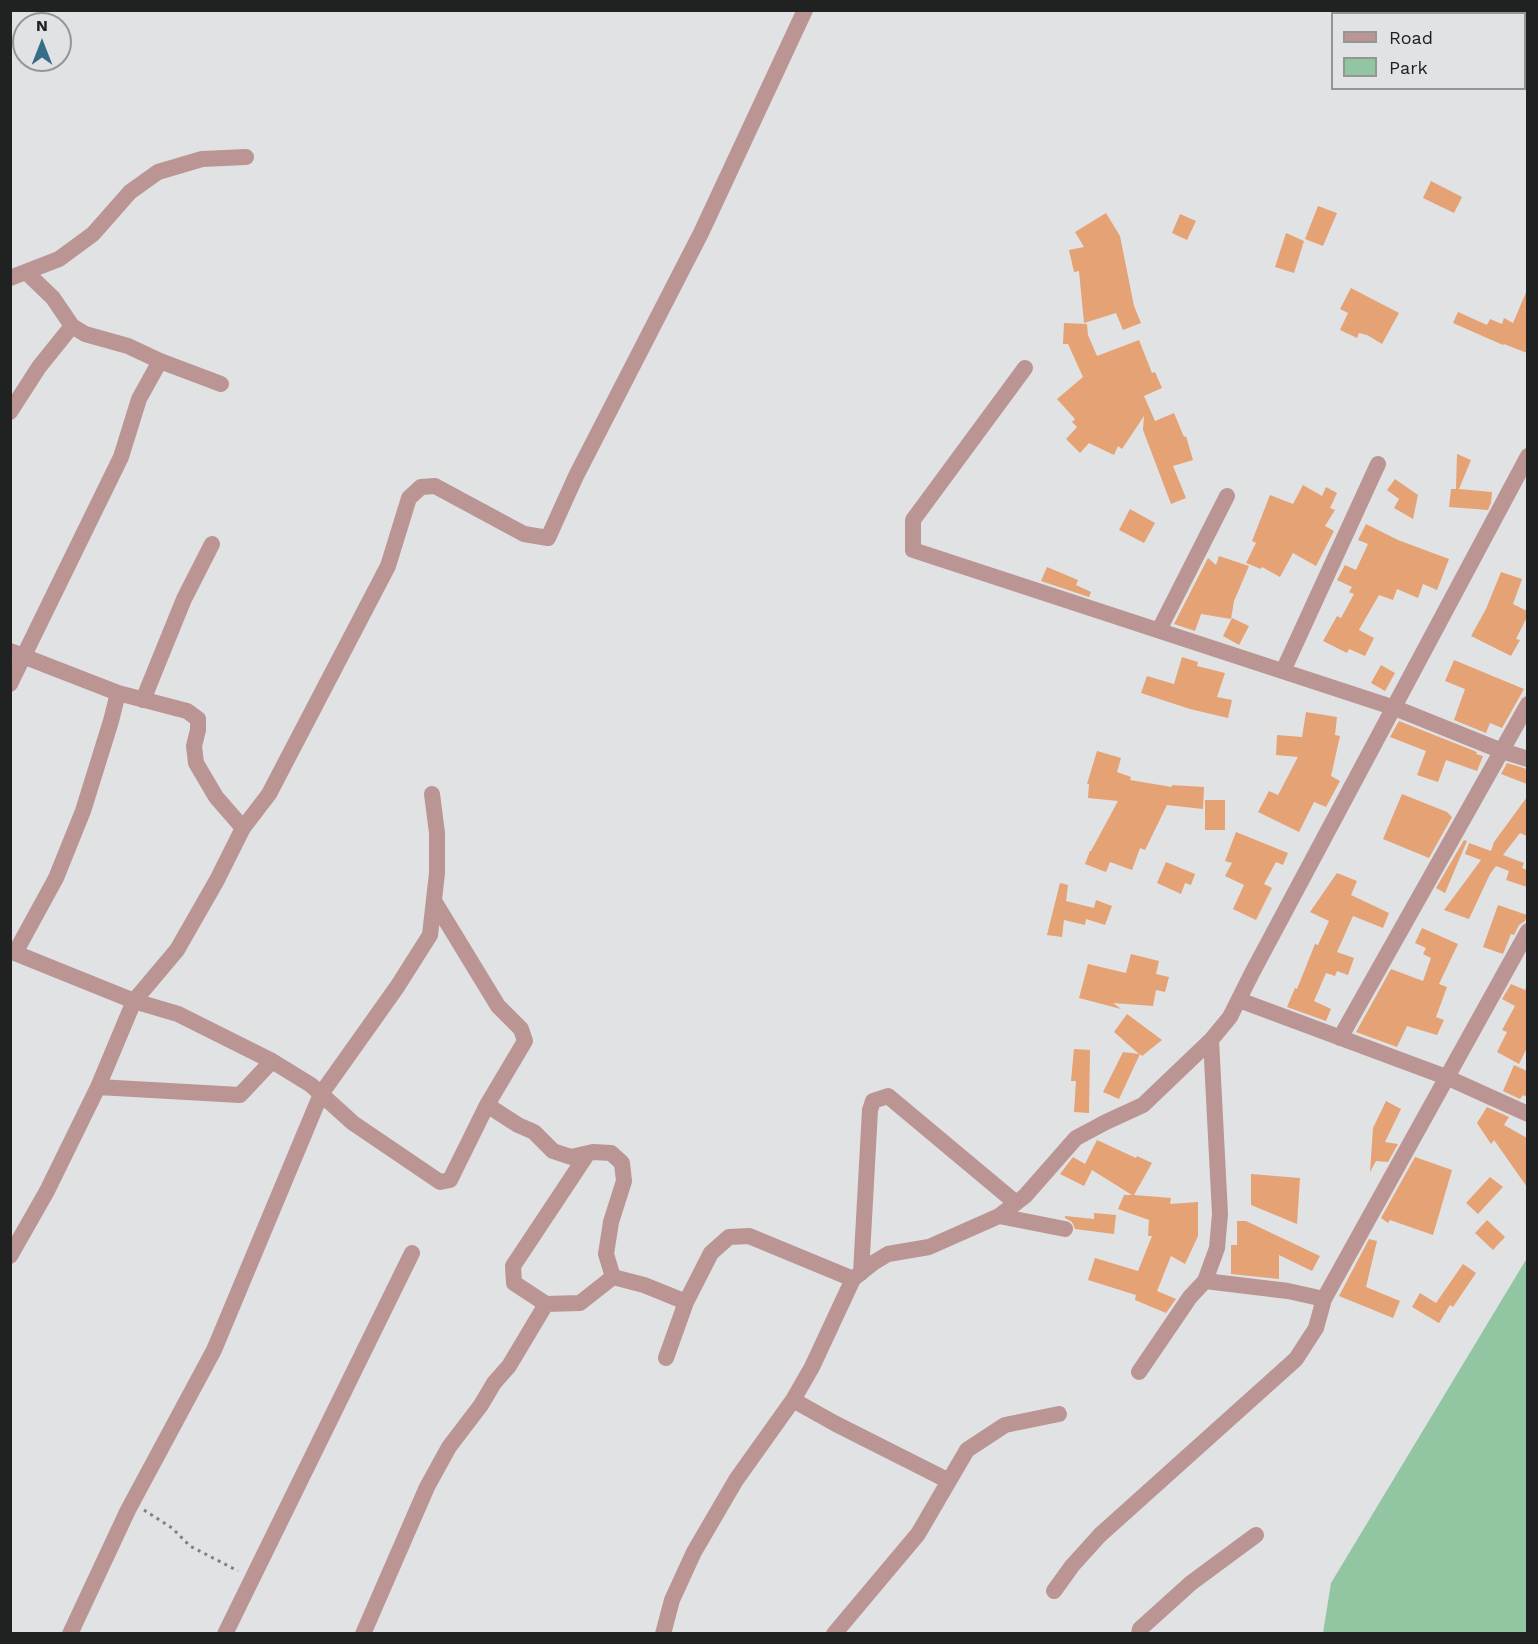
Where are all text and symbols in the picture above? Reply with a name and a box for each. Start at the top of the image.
north arrow [12,12,72,72]
legend [1331,12,1526,90]
text: N [36,16,48,35]
text: Road [1389,27,1433,48]
text: Park [1389,57,1428,78]

